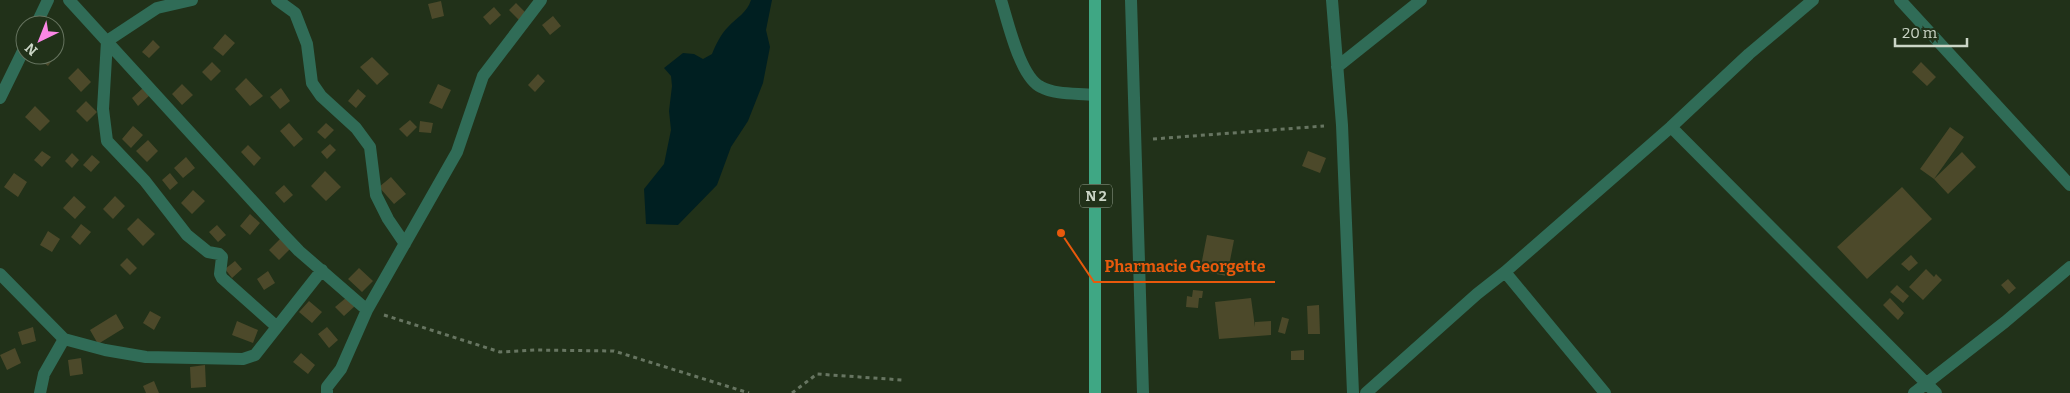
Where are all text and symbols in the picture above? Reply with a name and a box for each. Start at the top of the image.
north arrow [15,15,65,65]
scale bar [1895,15,1968,47]
text: 20 m [1902,24,1938,42]
text: N [22,39,41,59]
road number: N 2 [1080,185,1112,208]
callout: Pharmacie Georgette [1094,251,1275,282]
text: Pharmacie Georgette [1105,257,1266,276]

